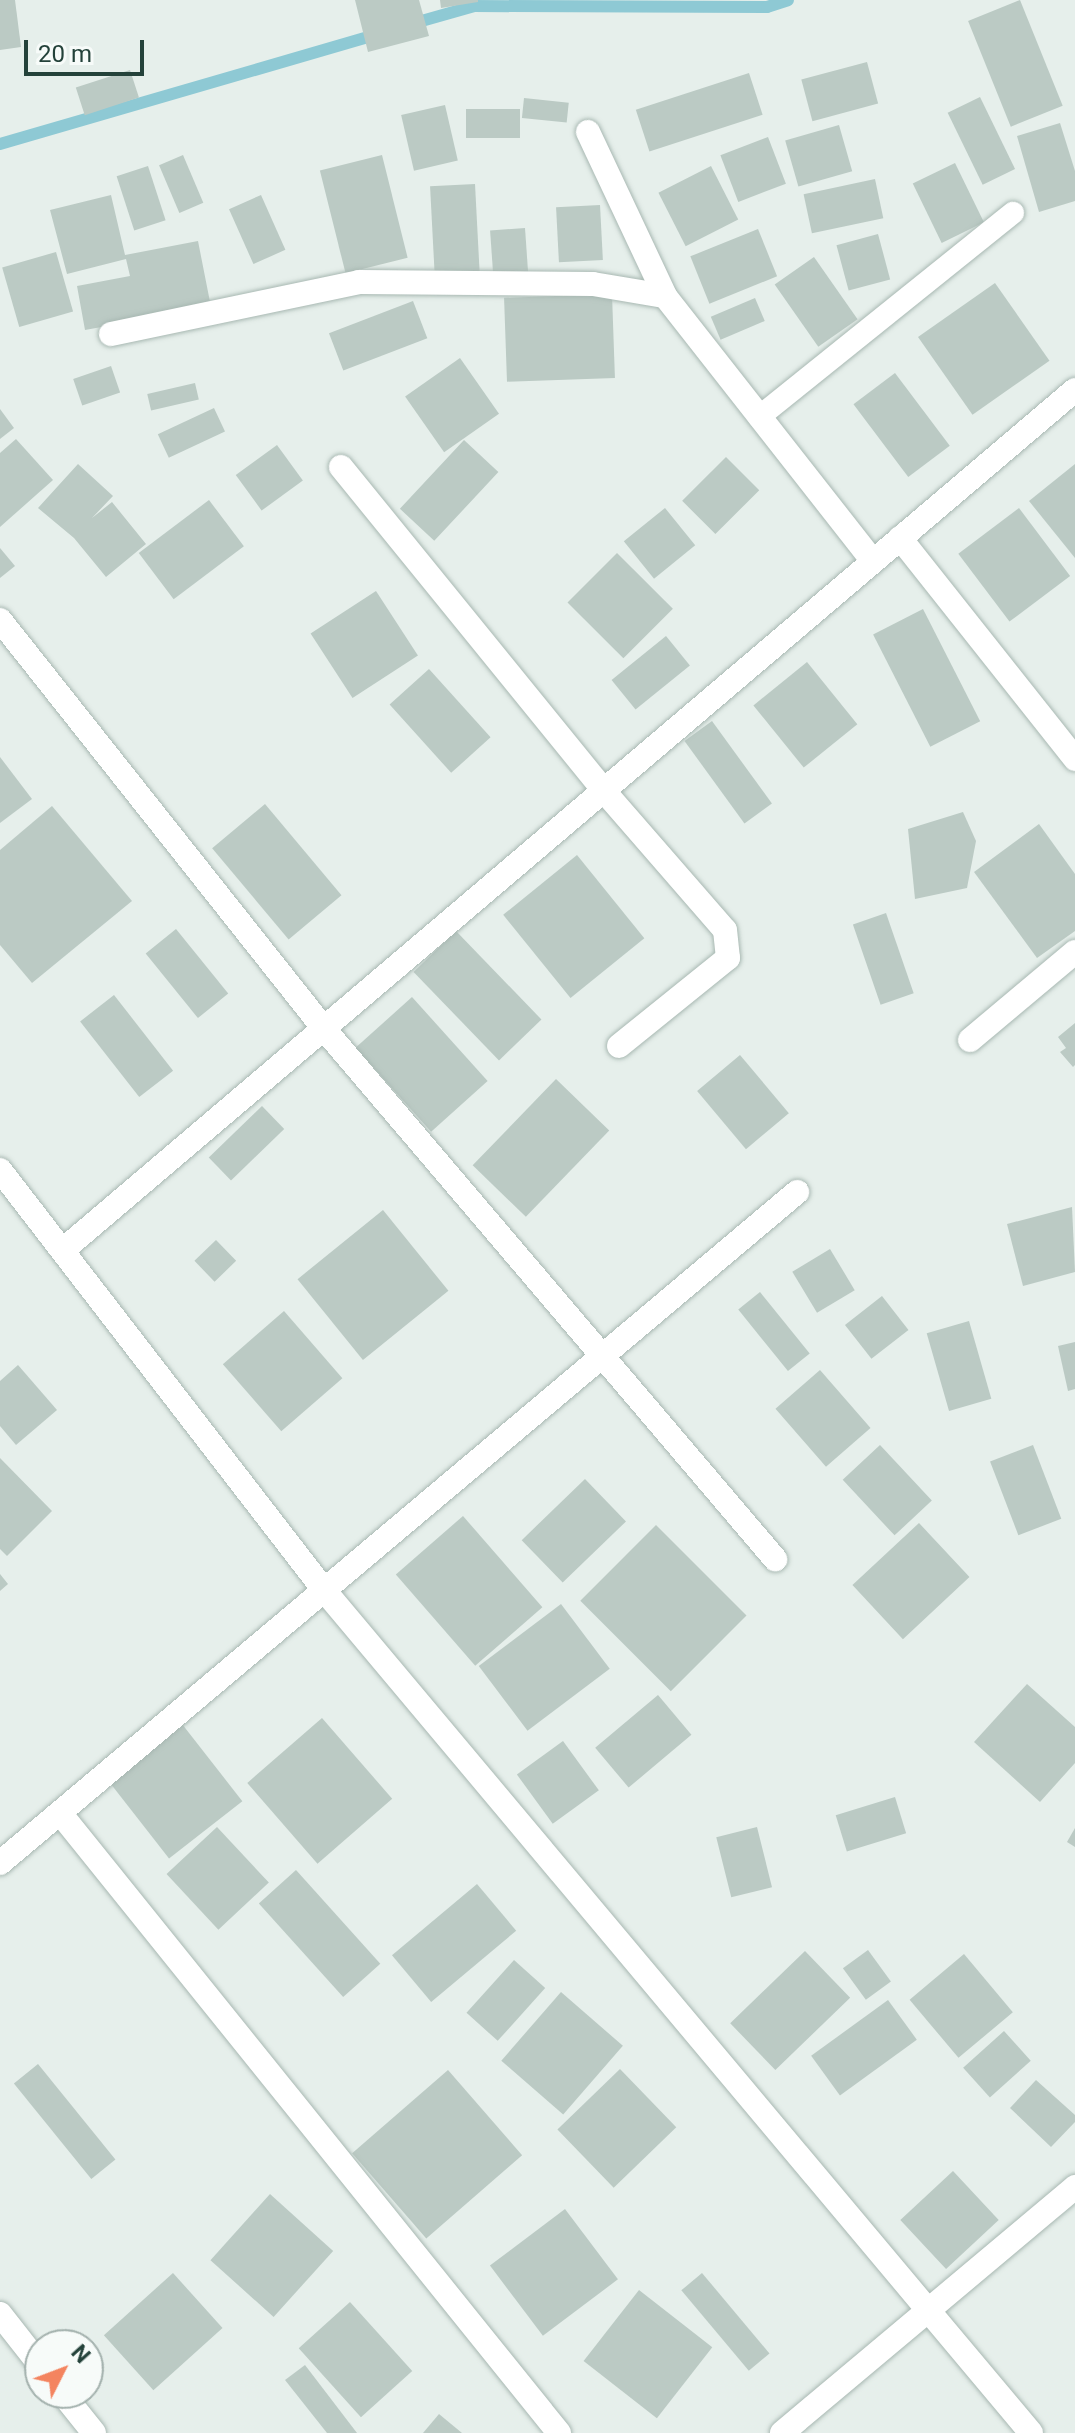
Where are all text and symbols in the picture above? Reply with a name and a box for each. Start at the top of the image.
scale bar [28,24,148,74]
text: 20 m [38,40,92,68]
north arrow [24,2329,104,2409]
text: N [66,2340,95,2368]

